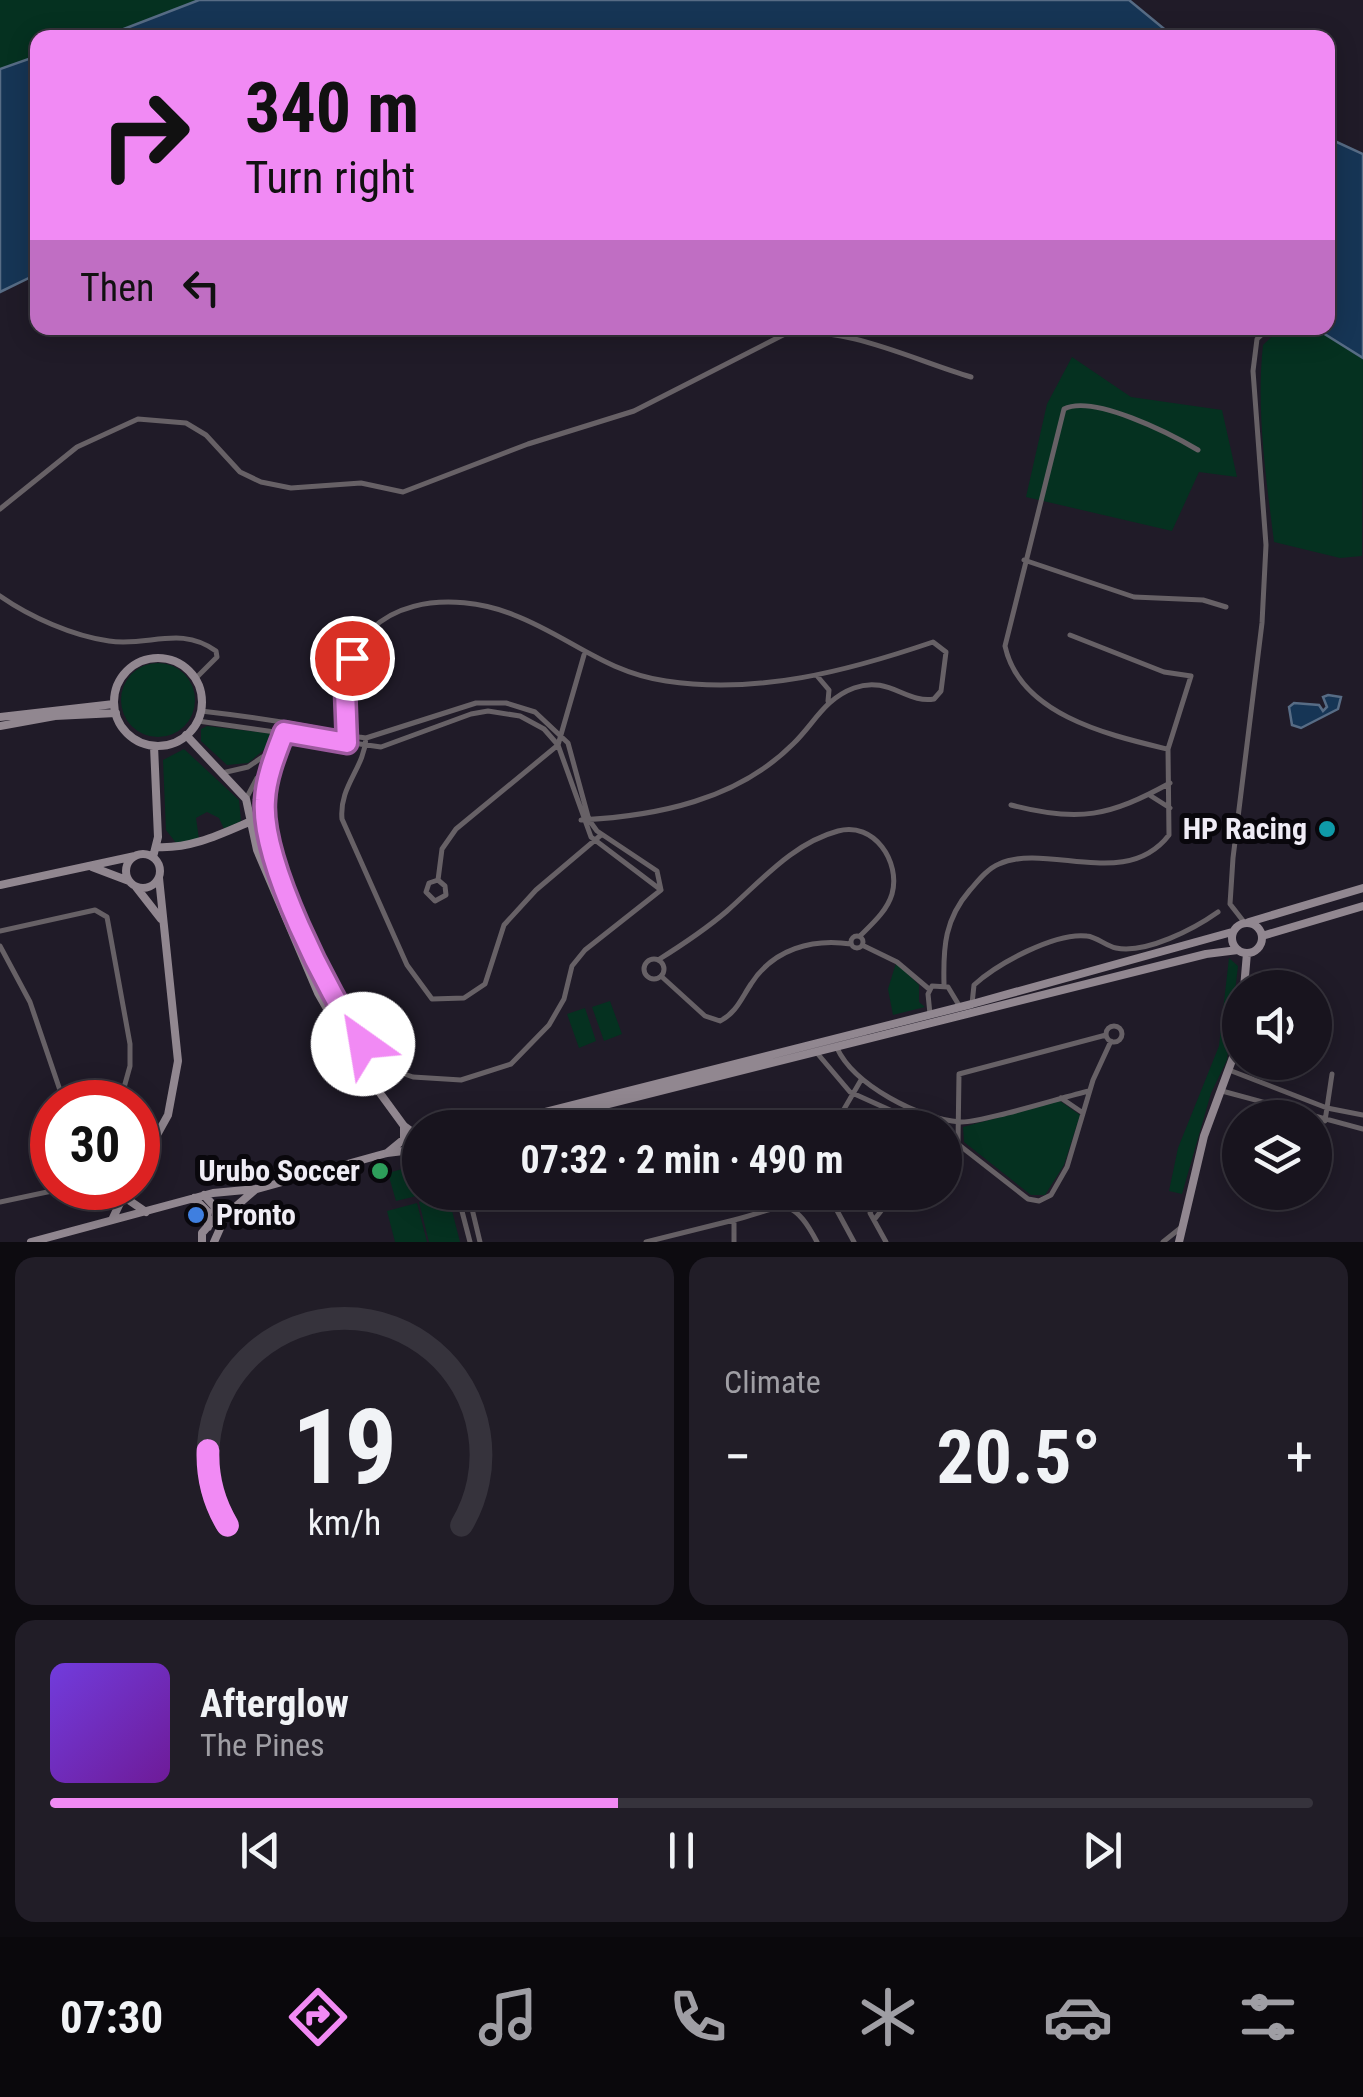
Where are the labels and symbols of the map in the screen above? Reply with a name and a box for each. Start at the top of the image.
pin [310,616,395,701]
place label: HP Racing [1183,811,1307,846]
marker: HP Racing [1316,818,1338,840]
position arrow [311,992,415,1096]
speed limit sign: 30 [30,1080,160,1210]
place label: Urubo Soccer [199,1153,360,1188]
marker: Urubo Soccer [369,1160,391,1182]
place label: Pronto [216,1197,296,1232]
marker: Pronto [185,1204,207,1226]

